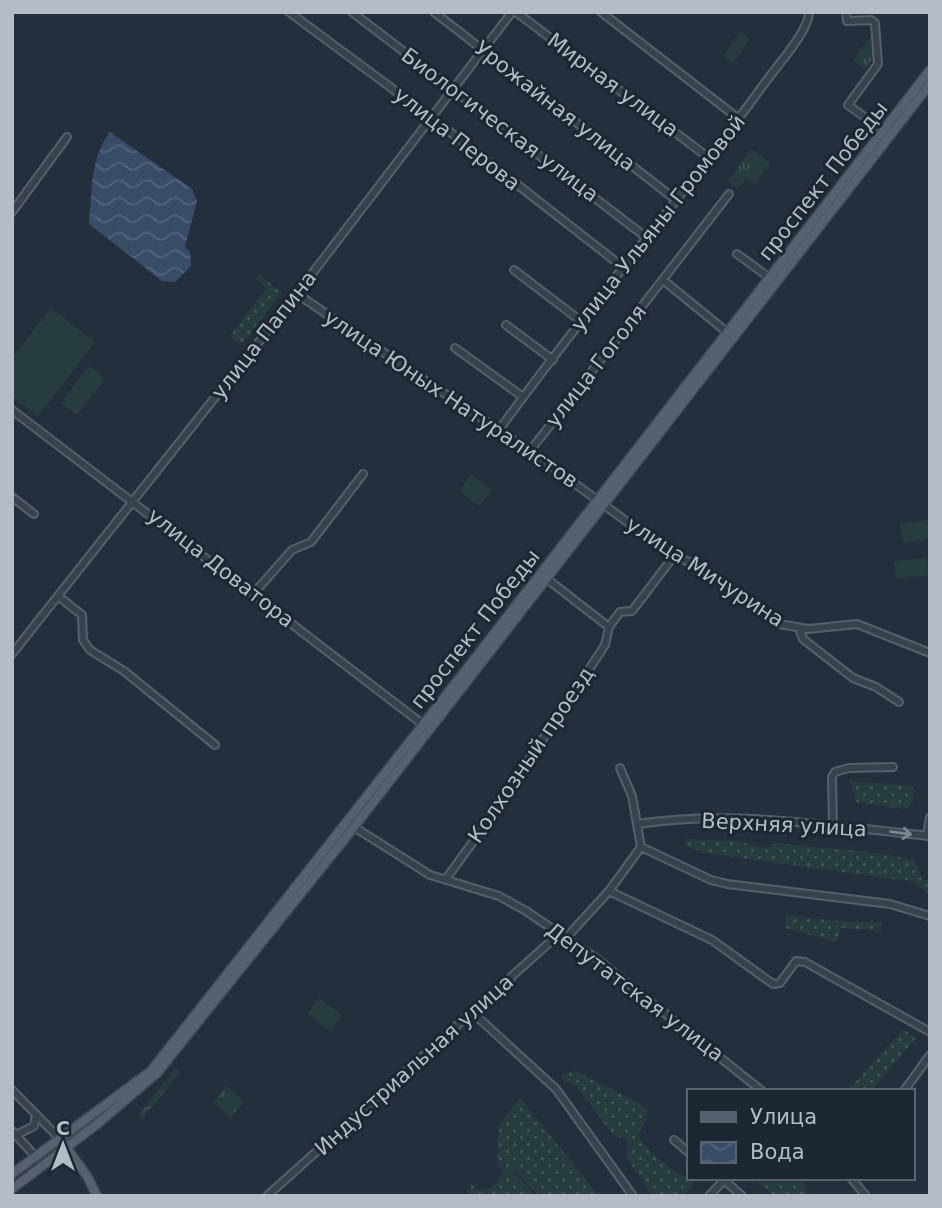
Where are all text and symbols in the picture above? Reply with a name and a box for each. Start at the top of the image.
street label: Мирная улица [543,28,683,142]
street label: Урожайная улица [470,36,640,176]
street label: Биологическая улица [397,43,603,207]
street label: улица Перова [389,82,525,196]
street label: проспект Победы [753,97,893,265]
street label: улица Ульяны Громовой [566,110,750,336]
street label: улица Папина [207,266,321,404]
street label: улица Гоголя [541,300,651,432]
street label: улица Юных Натуралистов [320,305,582,493]
street label: улица Доватора [143,503,299,633]
street label: улица Мичурина [622,512,788,632]
street label: проспект Победы [405,545,545,713]
street label: Колхозный проезд [463,663,599,847]
street label: Верхняя улица [701,809,867,841]
one-way arrow [890,827,912,840]
street label: Депутатская улица [542,917,728,1067]
street label: Индустриальная улица [310,970,518,1160]
legend [687,1089,914,1180]
text: Улица [750,1105,817,1129]
north arrow [28,1110,98,1180]
text: С [56,1117,70,1139]
text: Вода [750,1140,805,1164]

